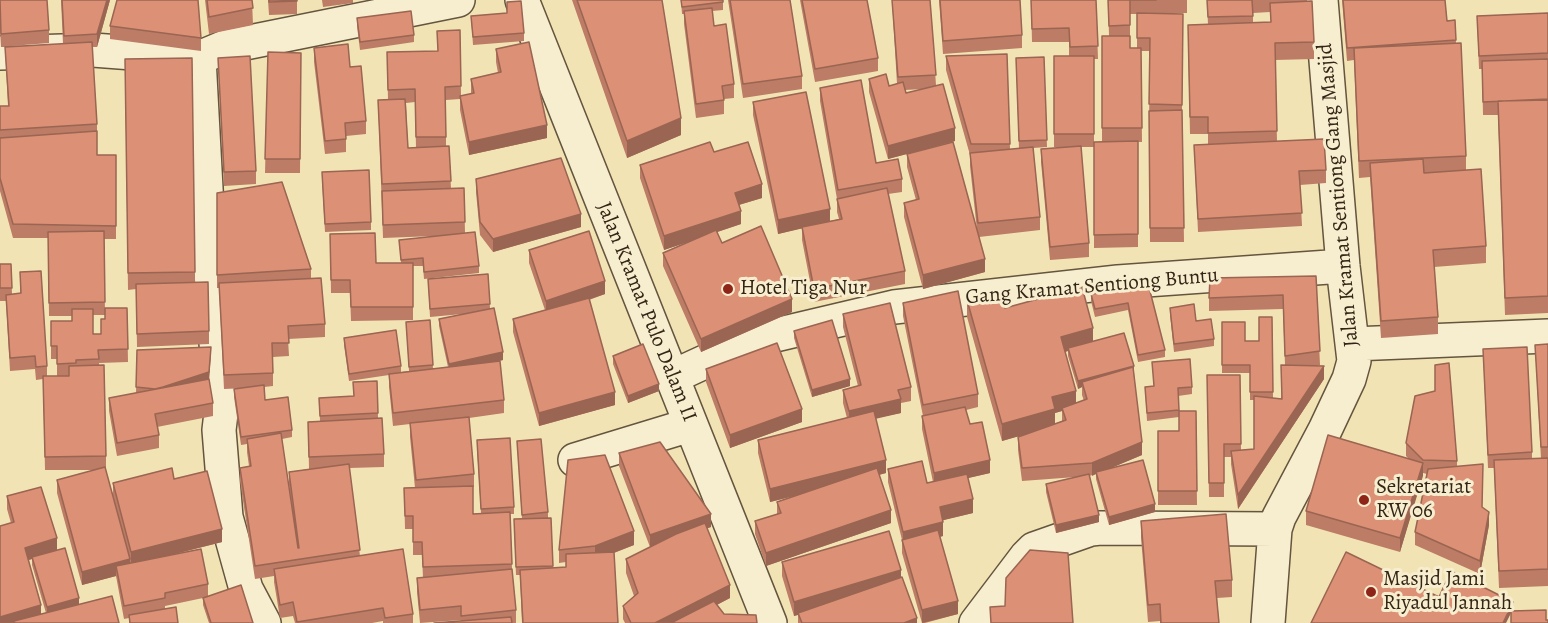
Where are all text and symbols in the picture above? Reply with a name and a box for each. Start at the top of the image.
street label: Jalan Kramat Sentiong Gang Masjid [1313,42,1365,348]
street label: Jalan Kramat Pulo Dalam II [590,198,702,426]
street label: Gang Kramat Sentiong Buntu [965,263,1219,311]
place label: Hotel Tiga Nur [740,276,867,302]
marker: Hotel Tiga Nur [721,282,735,296]
place label: Sekretariat RW 06 [1376,475,1471,525]
marker: Sekretariat RW 06 [1357,493,1371,507]
place label: Masjid Jami Riyadul Jannah [1383,567,1512,617]
marker: Masjid Jami Riyadul Jannah [1364,585,1378,599]

